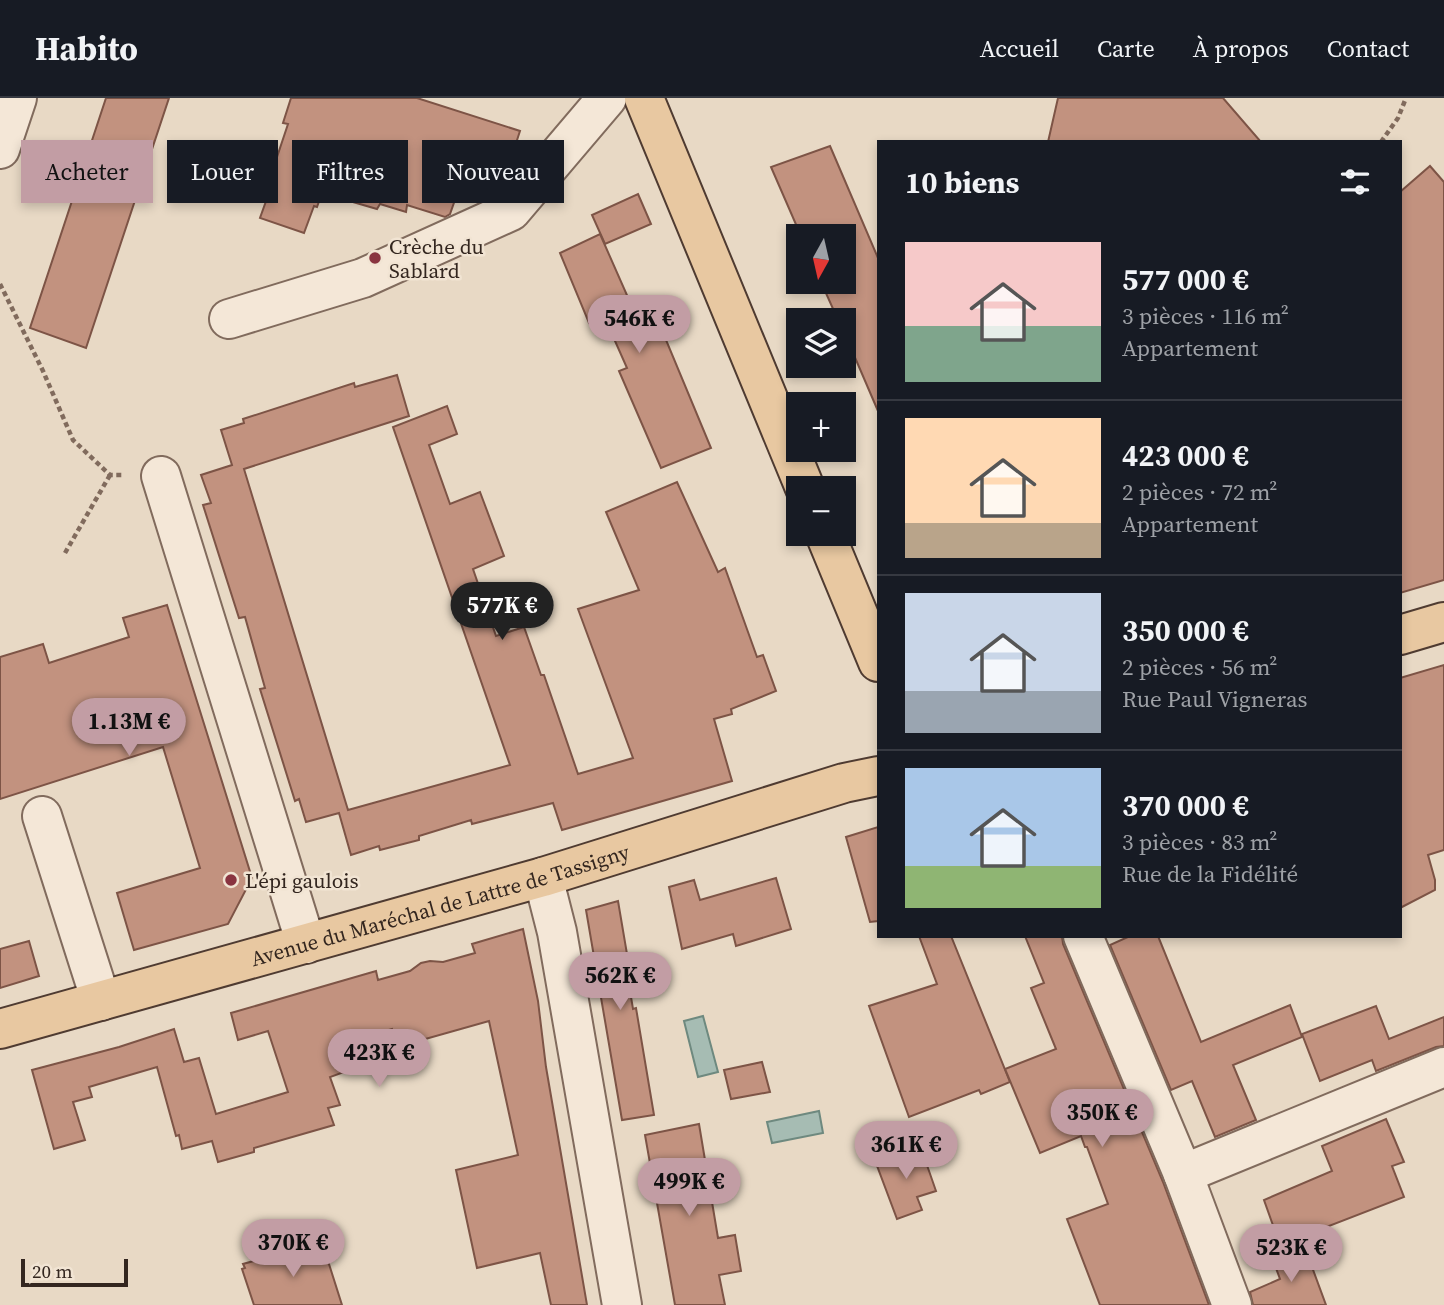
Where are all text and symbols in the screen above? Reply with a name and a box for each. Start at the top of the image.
text: Habito [35,26,138,71]
text: Accueil [980,32,1059,65]
text: Carte [1097,32,1155,65]
text: À propos [1193,32,1289,65]
text: Contact [1327,32,1409,65]
chip: Acheter [21,140,153,203]
chip: Louer [167,140,278,203]
chip: Filtres [292,140,408,203]
chip: Nouveau [422,140,564,203]
text: 10 biens [905,162,1019,203]
icon: filters [1336,163,1374,201]
north arrow [786,224,856,294]
map controls [786,224,856,546]
place label: Crèche du Sablard [389,232,484,285]
marker: Crèche du Sablard [367,250,383,266]
text: 577 000 € [1122,259,1249,300]
icon: home [961,270,1045,354]
pin: 546K € [582,296,696,355]
text: 3 pièces · 116 m² [1122,300,1289,332]
text: 546K € [604,302,674,334]
button: layers [786,308,856,378]
text: Appartement [1122,332,1258,364]
button: + [786,392,856,462]
text: 423 000 € [1122,435,1249,476]
icon: home [961,446,1045,530]
button: − [786,476,856,546]
text: 2 pièces · 72 m² [1122,476,1277,508]
text: Appartement [1122,508,1258,540]
pin: 577K € [445,582,559,642]
text: 577K € [467,589,537,621]
text: 350 000 € [1122,610,1249,651]
icon: home [961,621,1045,705]
text: 2 pièces · 56 m² [1122,651,1277,683]
text: Rue Paul Vigneras [1122,683,1308,715]
pin: 1.13M € [64,698,194,758]
text: 1.13M € [88,705,170,737]
text: 370 000 € [1122,785,1249,826]
icon: home [961,796,1045,880]
text: 3 pièces · 83 m² [1122,826,1277,858]
street label: Avenue du Maréchal de Lattre de Tassigny [247,836,633,973]
text: Rue de la Fidélité [1122,858,1298,890]
place label: L'épi gaulois [245,866,359,895]
marker: L'épi gaulois [223,872,239,888]
pin: 562K € [563,953,677,1012]
text: 562K € [585,959,655,991]
pin: 423K € [322,1030,436,1089]
text: 423K € [344,1036,414,1068]
pin: 350K € [1045,1090,1159,1149]
text: 350K € [1067,1096,1137,1128]
pin: 361K € [849,1122,963,1181]
text: 361K € [871,1128,941,1160]
pin: 499K € [632,1158,746,1218]
text: 499K € [654,1165,724,1197]
pin: 370K € [236,1220,350,1279]
pin: 523K € [1234,1224,1348,1284]
text: 370K € [258,1226,328,1258]
text: 523K € [1256,1231,1326,1263]
scale bar [21,1256,128,1288]
text: 20 m [32,1258,73,1284]

